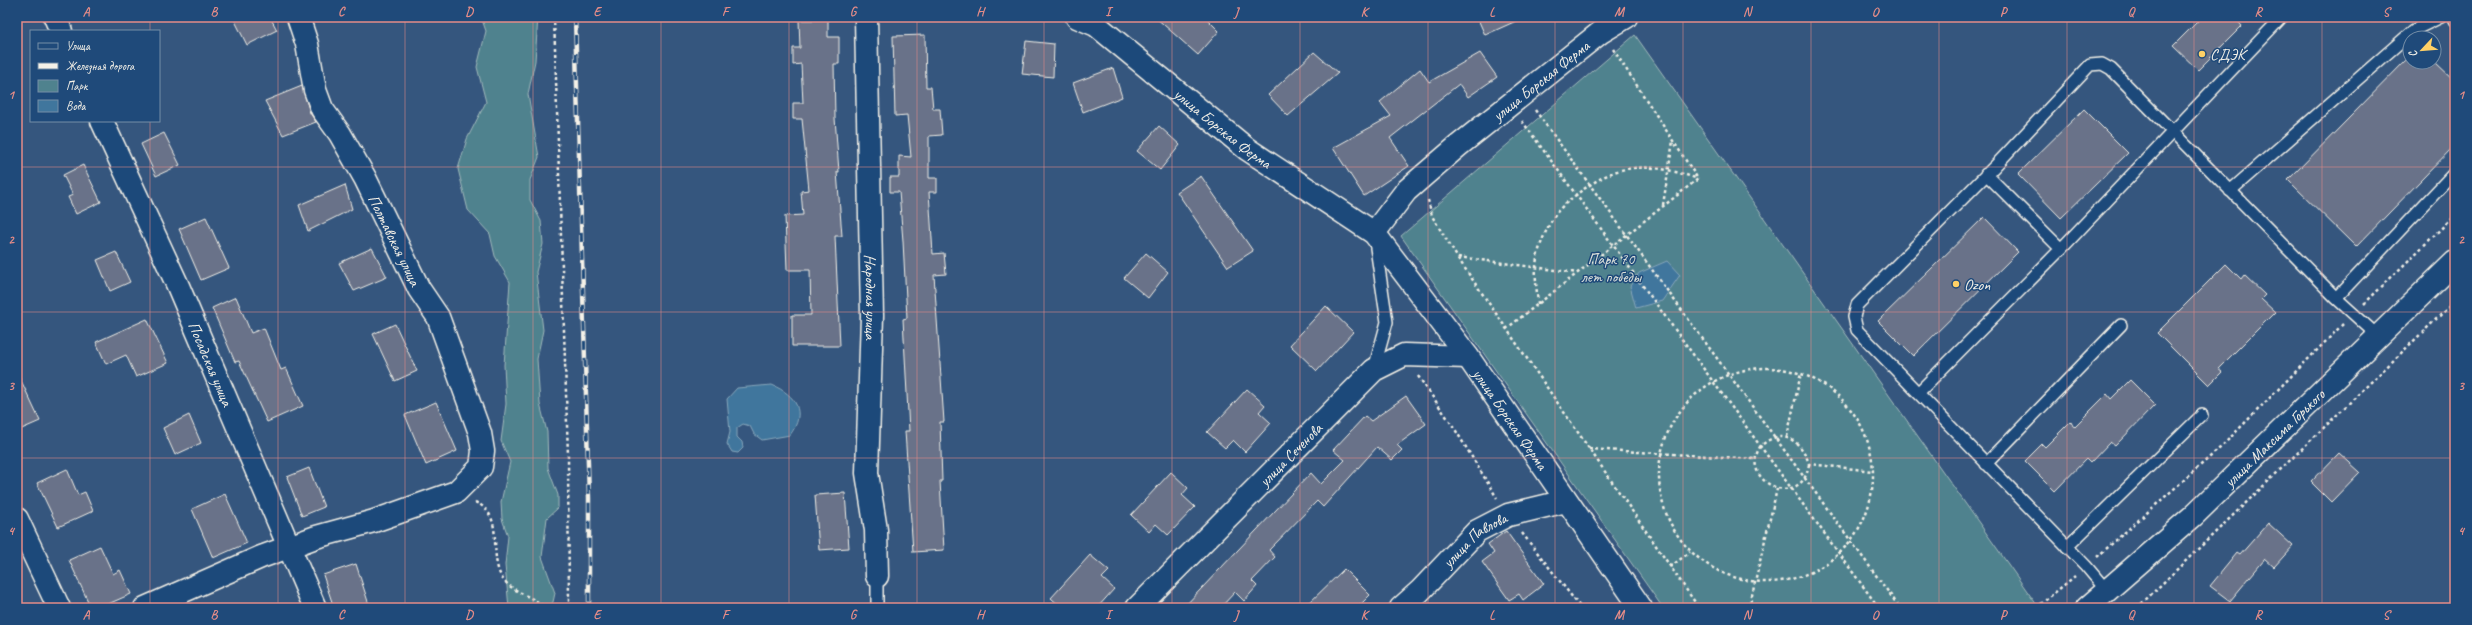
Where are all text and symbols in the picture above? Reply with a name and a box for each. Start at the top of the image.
text: A [83,4,91,20]
text: B [211,4,219,20]
text: C [338,4,346,20]
text: D [465,4,474,20]
text: E [594,4,603,20]
text: F [722,4,731,20]
text: G [850,4,858,20]
text: H [976,4,986,20]
text: I [1105,4,1114,20]
text: J [1233,4,1240,20]
text: K [1361,4,1371,20]
text: L [1489,4,1496,20]
text: M [1614,4,1625,20]
text: N [1743,4,1754,20]
text: O [1872,4,1881,20]
text: P [2000,4,2009,20]
text: Q [2128,4,2136,20]
text: R [2254,4,2263,20]
text: S [2383,4,2393,20]
legend [30,30,160,122]
north arrow [2402,30,2442,70]
street label: улица Борская Ферма [1488,35,1595,126]
text: Улица [66,38,91,54]
place label: СДЭК [2210,45,2248,65]
text: С [2405,47,2420,60]
marker: СДЭК [2197,49,2207,59]
text: Железная дорога [66,58,135,74]
text: Парк [66,78,89,94]
street label: улица Борская Ферма [1169,84,1276,174]
text: 1 [8,87,16,103]
text: 1 [2458,87,2466,103]
text: Вода [66,98,87,114]
street label: Полтавская улица [363,191,425,290]
text: 2 [8,232,15,248]
text: 2 [2458,232,2465,248]
park label: Парк 70 лет победы [1581,249,1642,287]
street label: Народная улица [860,254,881,341]
place label: Ozon [1964,275,1991,295]
marker: Ozon [1951,279,1961,289]
street label: Посадская улица [183,319,237,410]
street label: улица Борская Ферма [1467,364,1553,475]
text: 3 [8,378,15,394]
text: 3 [2458,378,2465,394]
street label: улица Максима Горького [2219,384,2330,492]
street label: улица Сеченова [1254,418,1327,492]
street label: улица Павлова [1438,508,1512,573]
text: 4 [8,523,16,539]
text: 4 [2458,523,2466,539]
text: A [83,607,91,623]
text: B [211,607,219,623]
text: C [338,607,346,623]
text: D [465,607,474,623]
text: E [594,607,603,623]
text: F [722,607,731,623]
text: G [850,607,858,623]
text: H [976,607,986,623]
text: I [1105,607,1114,623]
text: J [1233,607,1240,623]
text: K [1361,607,1371,623]
text: L [1489,607,1496,623]
text: M [1614,607,1625,623]
text: N [1743,607,1754,623]
text: O [1872,607,1881,623]
text: P [2000,607,2009,623]
text: Q [2128,607,2136,623]
text: R [2254,607,2263,623]
text: S [2383,607,2393,623]

